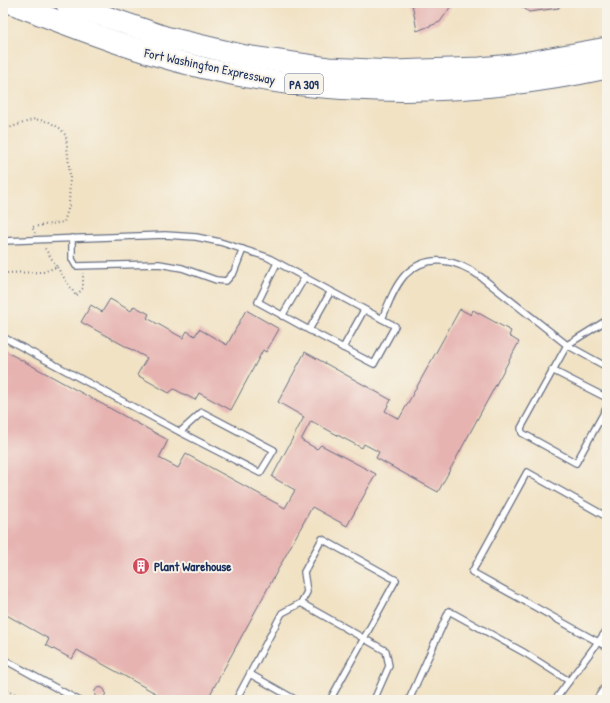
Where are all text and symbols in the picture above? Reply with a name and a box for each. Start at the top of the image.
street label: Fort Washington Expressway [142,43,278,89]
road number: PA 309 [285,74,323,94]
building icon: Plant Warehouse [131,556,151,576]
place label: Plant Warehouse [154,557,232,575]

